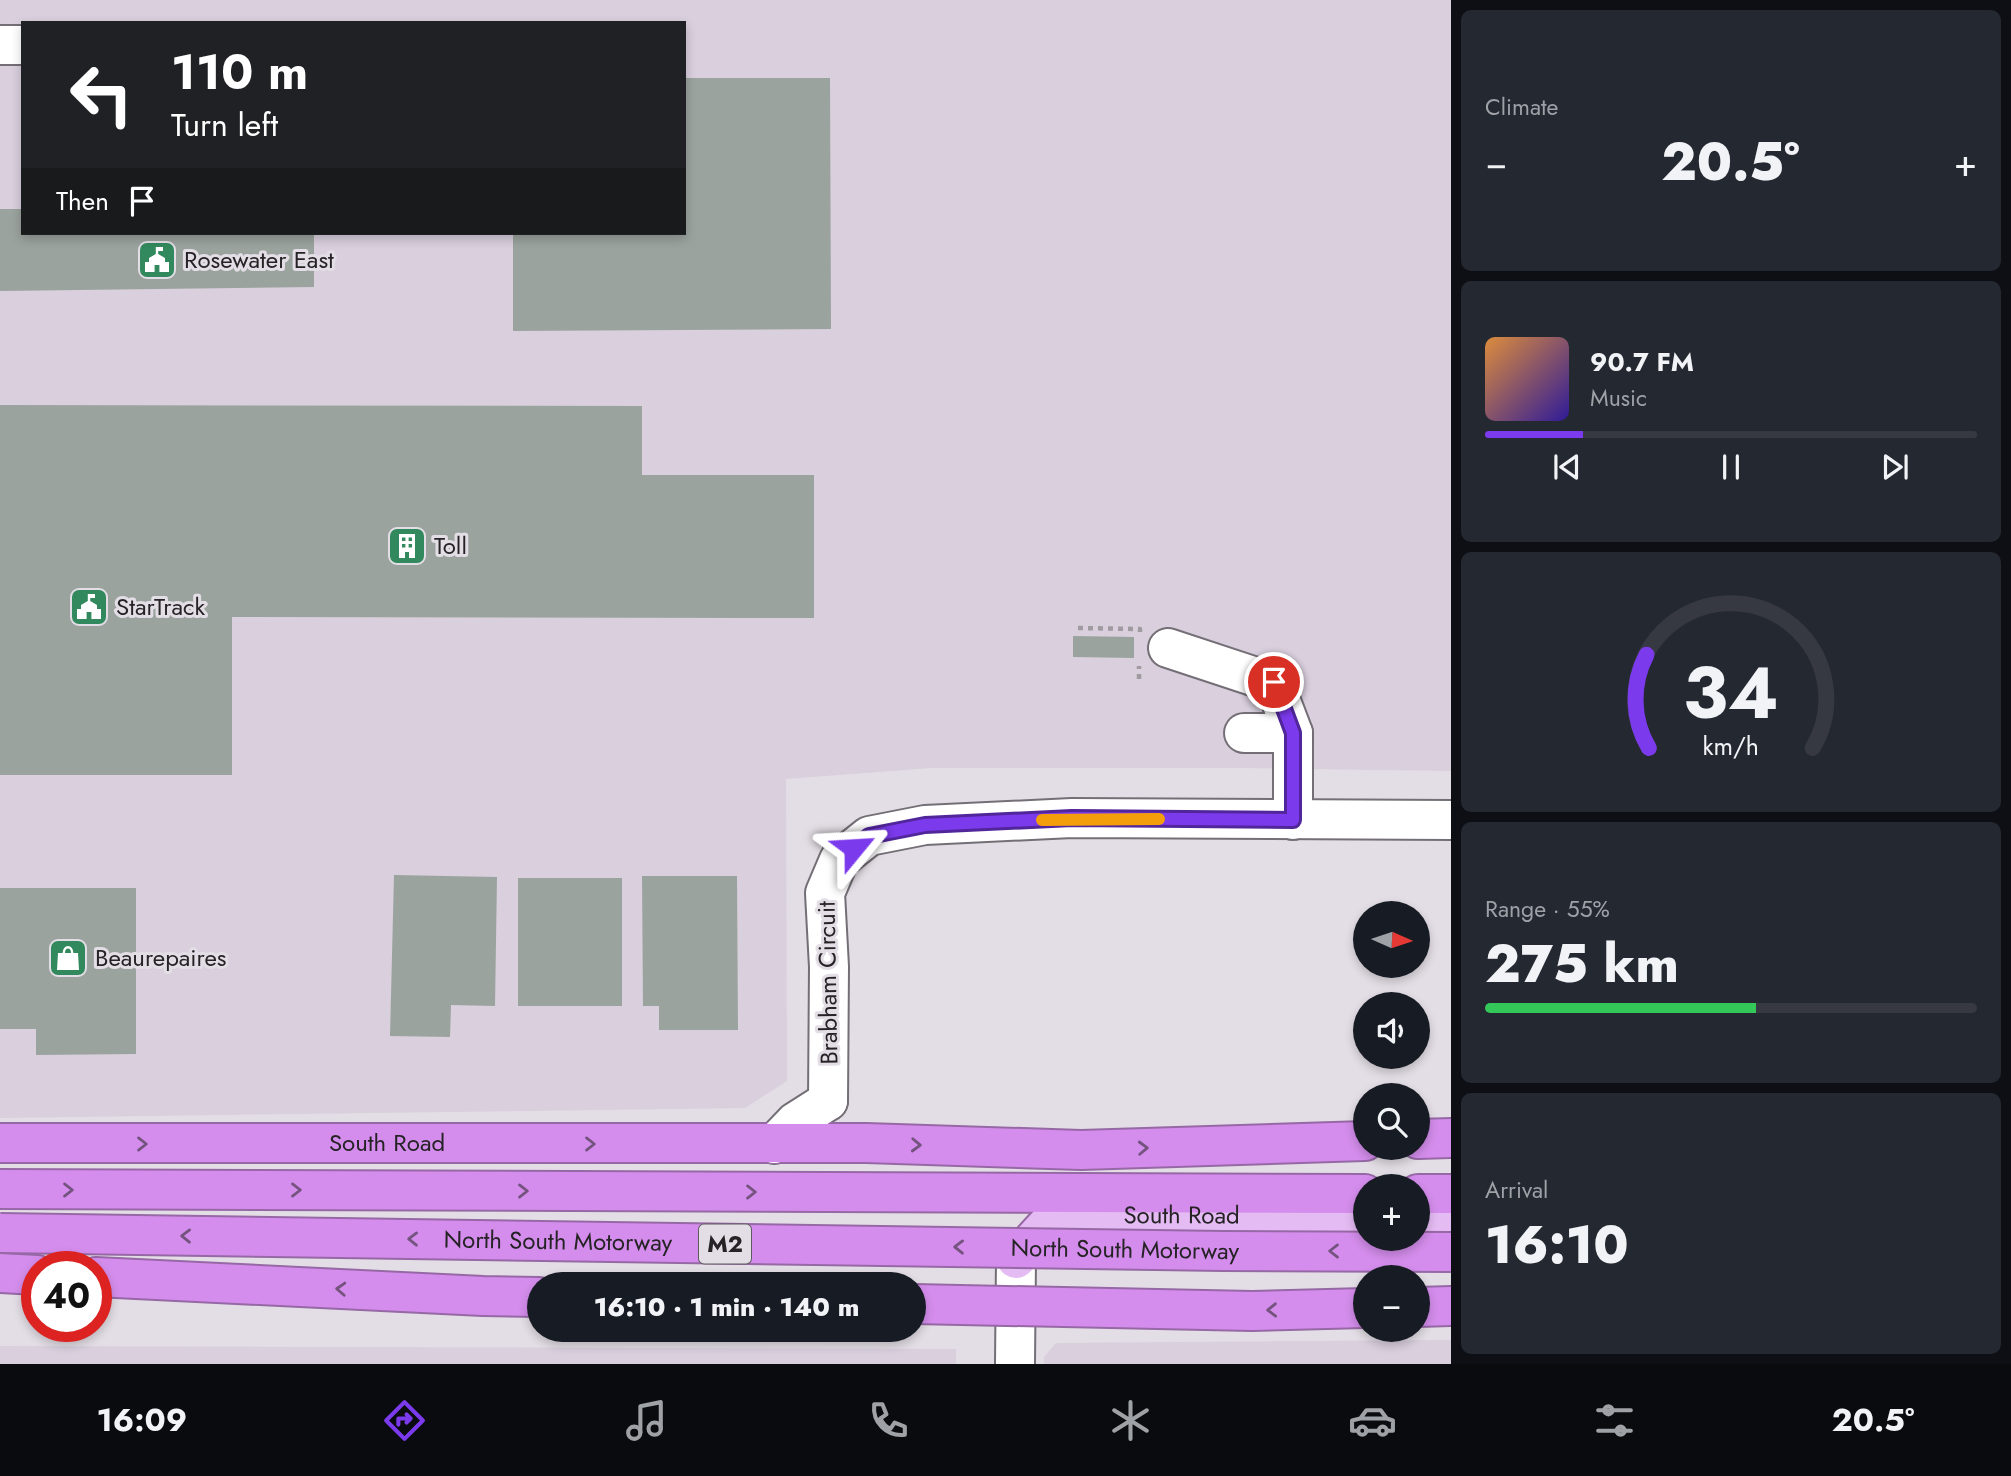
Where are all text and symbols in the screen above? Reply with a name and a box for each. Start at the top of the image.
text: 110 m [171,37,308,107]
icon: left [56,49,147,140]
text: Climate [1485,90,1558,124]
text: Turn left [171,102,278,148]
text: 20.5° [1661,124,1800,200]
text: − [1485,135,1507,190]
text: + [1954,135,1977,190]
text: Then [56,182,109,220]
icon: arrive [123,182,161,220]
public building icon: Rosewater East [136,239,178,281]
place label: Rosewater East [184,242,334,277]
text: 90.7 FM [1590,343,1694,381]
text: Music [1590,381,1647,415]
icon: previous [1548,448,1586,486]
icon: pause [1712,448,1750,486]
icon: next [1876,448,1914,486]
building icon: Toll [386,525,428,567]
place label: Toll [434,528,467,563]
public building icon: StarTrack [68,586,110,628]
place label: StarTrack [116,589,205,624]
text: 34 [1683,640,1779,745]
pin [1244,652,1304,712]
icon: arrive [1255,663,1293,701]
text: km/h [1703,728,1759,764]
position arrow [817,811,891,885]
text: Range · 55% [1485,892,1610,926]
street label: Brabham Circuit [809,901,846,1065]
north arrow [1353,901,1430,978]
map controls [1353,901,1430,1342]
text: 275 km [1485,926,1679,1002]
shop icon: Beaurepaires [47,937,89,979]
place label: Beaurepaires [95,940,227,975]
button: sound [1353,992,1430,1069]
button: search [1353,1083,1430,1160]
street label: South Road [329,1125,445,1160]
one-way arrow [136,1136,147,1151]
one-way arrow [585,1136,595,1152]
one-way arrow [911,1137,922,1152]
one-way arrow [1138,1140,1149,1155]
text: Arrival [1485,1173,1548,1207]
button: + [1353,1174,1430,1251]
one-way arrow [63,1182,74,1198]
one-way arrow [291,1182,301,1198]
one-way arrow [518,1183,529,1199]
one-way arrow [746,1184,756,1200]
street label: South Road [1123,1197,1240,1233]
text: 16:10 [1485,1207,1629,1283]
street label: North South Motorway [443,1222,673,1260]
road number: M2 [699,1224,751,1264]
one-way arrow [180,1228,191,1244]
street label: North South Motorway [1010,1230,1240,1268]
one-way arrow [408,1231,418,1247]
one-way arrow [954,1239,964,1255]
one-way arrow [1328,1243,1339,1259]
speed limit sign: 40 [21,1251,112,1342]
button: − [1353,1265,1430,1342]
one-way arrow [336,1282,347,1297]
text: 16:10 · 1 min · 140 m [594,1288,859,1326]
one-way arrow [1267,1302,1277,1318]
icon: directions [380,1396,429,1445]
icon: music [622,1396,671,1445]
icon: phone [864,1396,913,1445]
icon: climate [1106,1396,1155,1445]
icon: car [1348,1396,1397,1445]
icon: filters [1590,1396,1639,1445]
text: 16:09 [96,1397,187,1443]
text: 20.5° [1832,1397,1914,1443]

